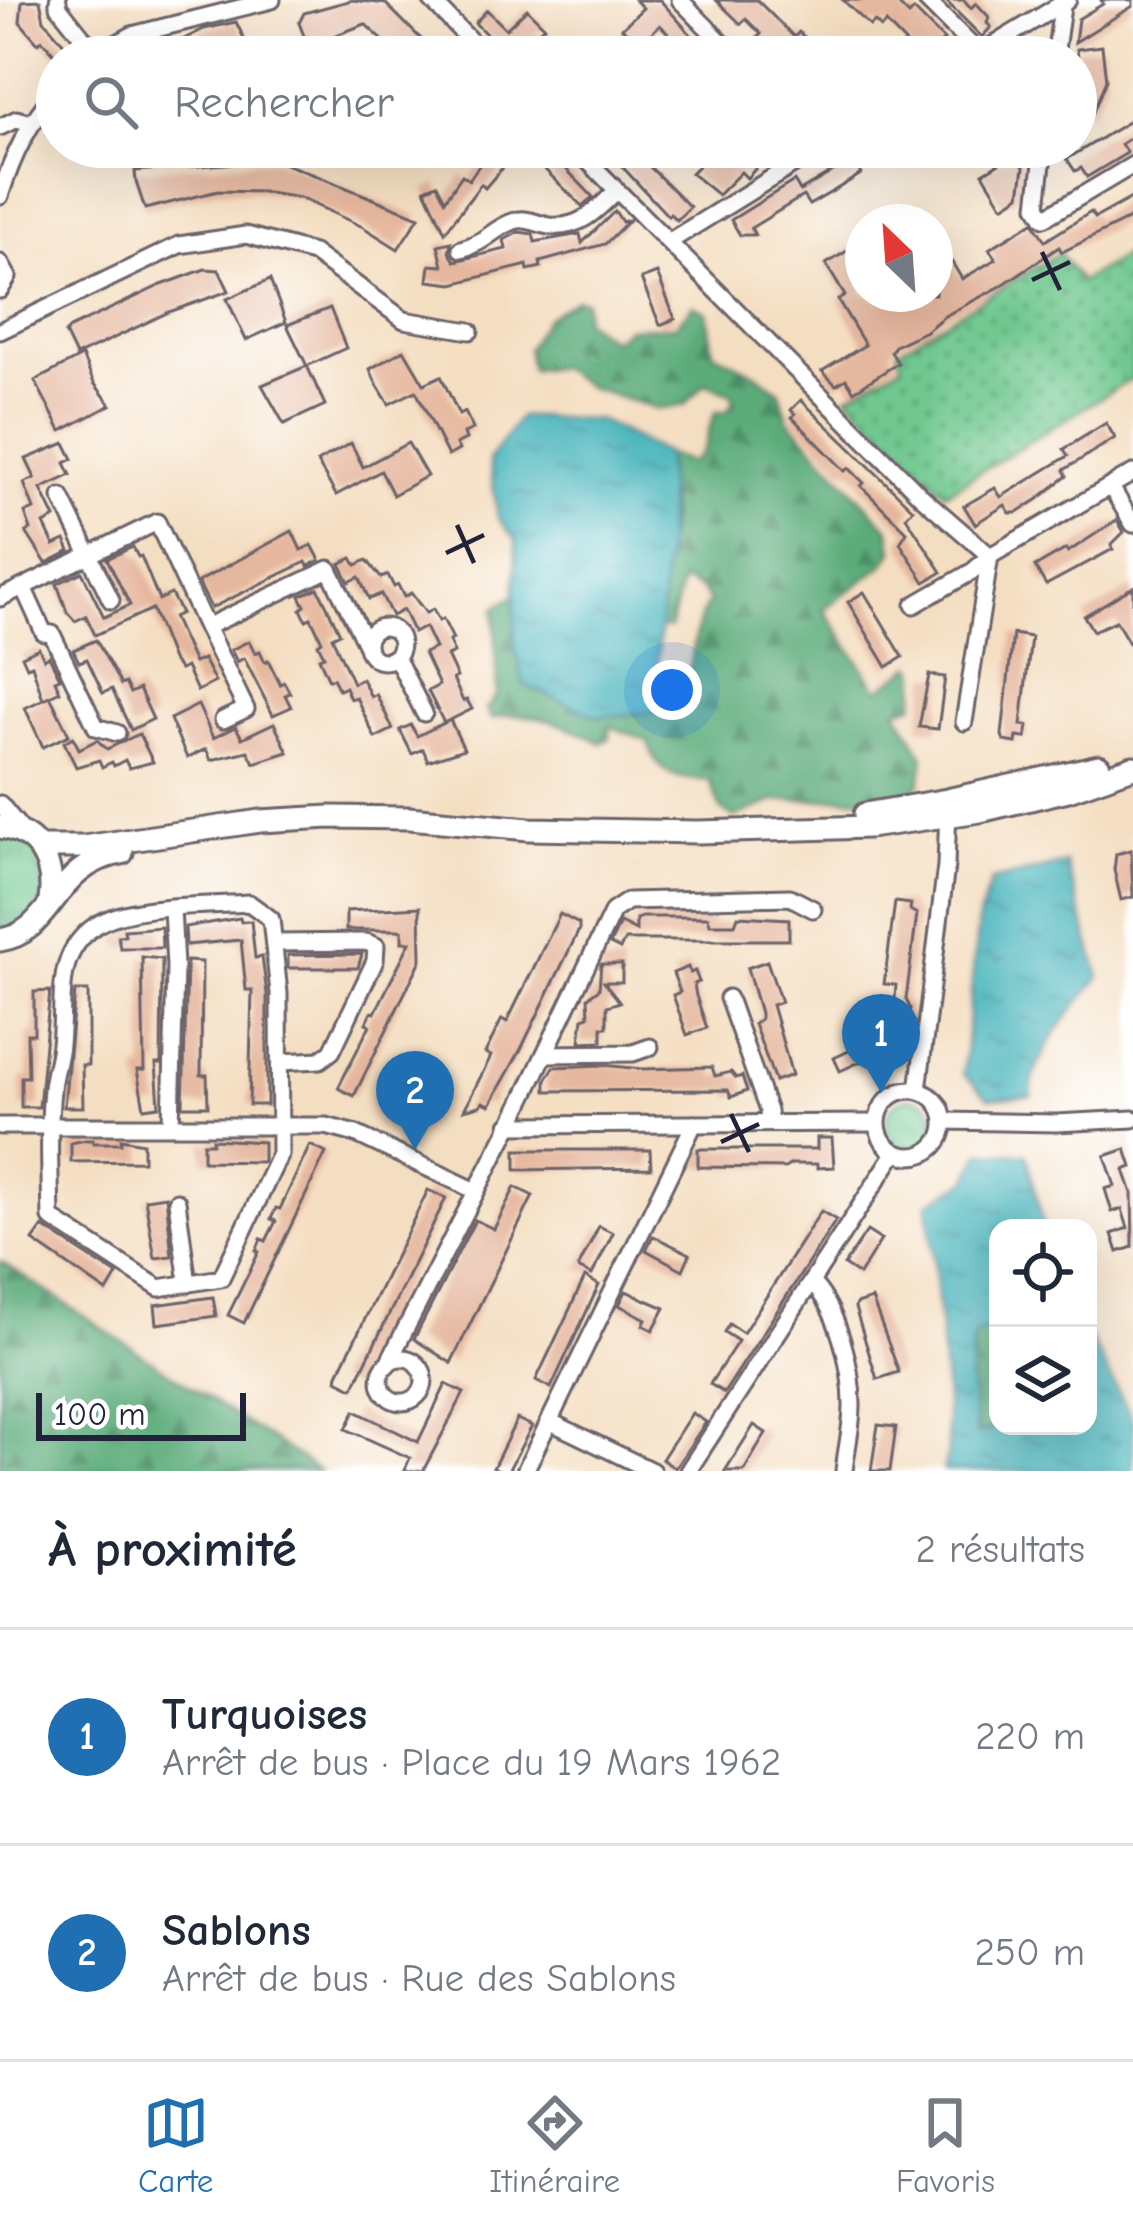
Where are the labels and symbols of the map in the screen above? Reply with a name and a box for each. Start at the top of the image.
north arrow [845,204,953,312]
your location [642,660,702,720]
pin: 1 [842,994,920,1093]
pin: 2 [376,1051,454,1150]
scale bar [36,1387,246,1440]

